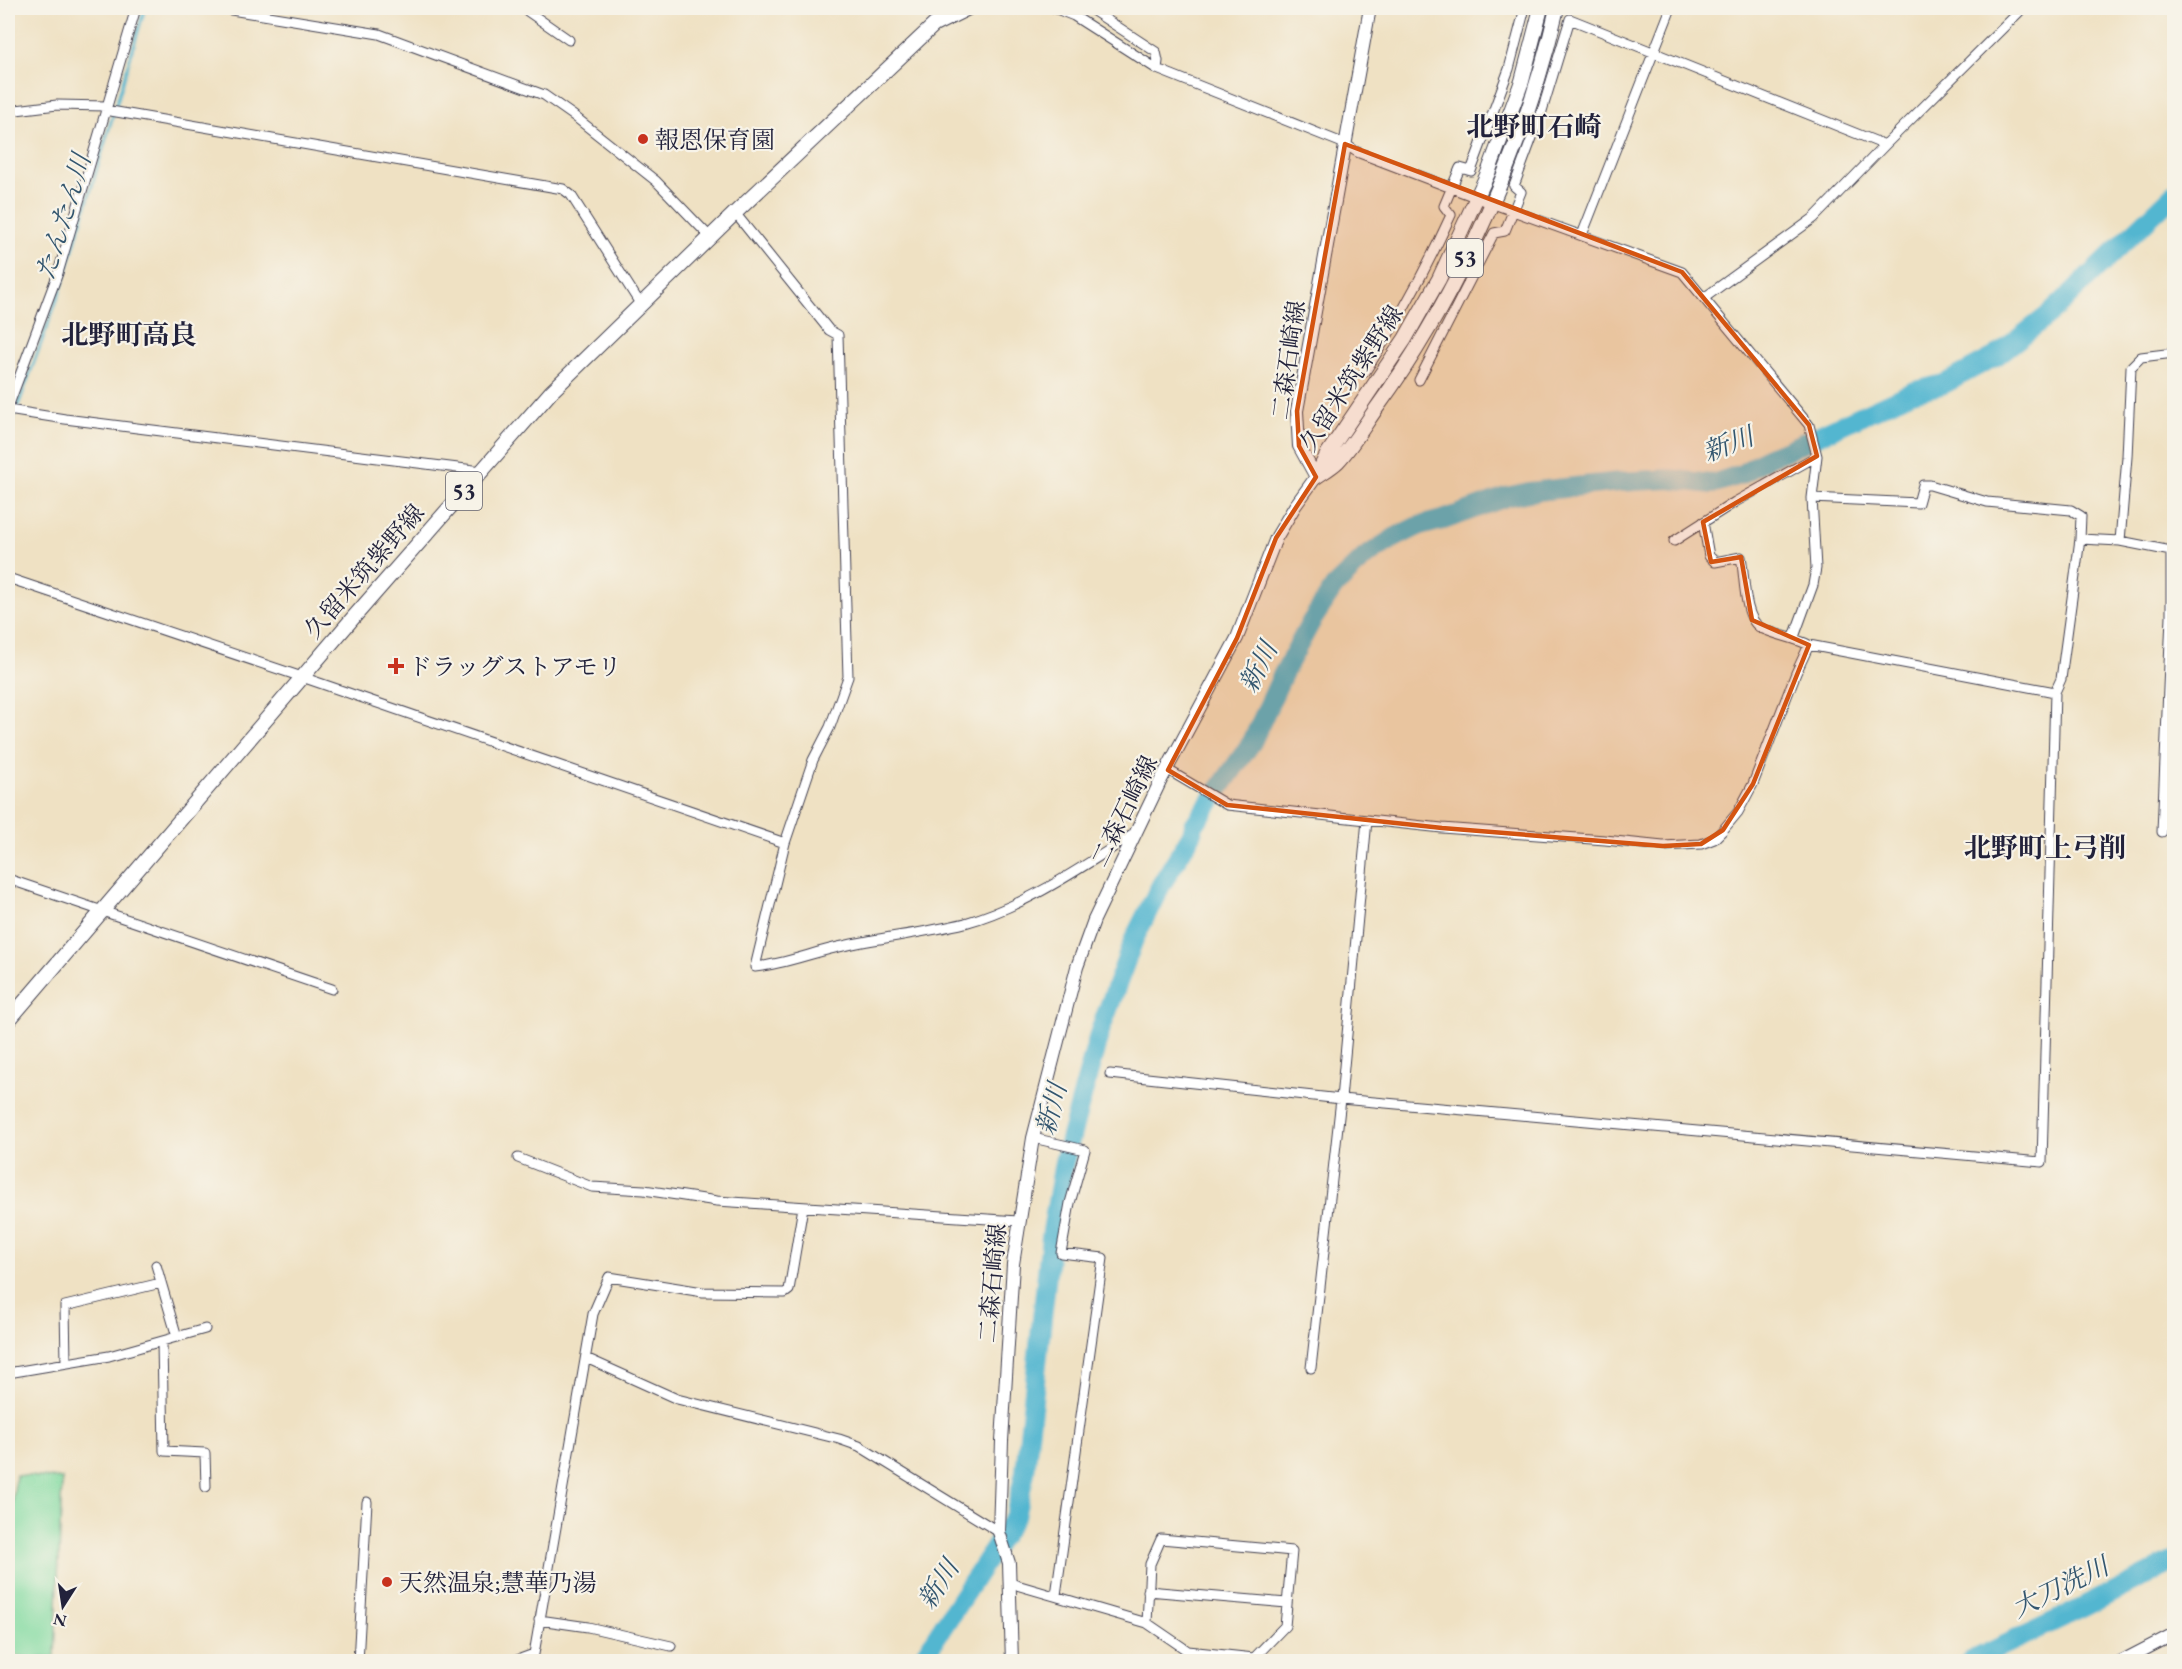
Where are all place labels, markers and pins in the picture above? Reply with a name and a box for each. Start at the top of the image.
place label: 報恩保育園 [655,124,775,155]
marker: 報恩保育園 [636,132,650,146]
place label: ドラッグストアモリ [408,651,622,682]
marker: ドラッグストアモリ [389,659,403,673]
place label: 天然温泉;慧華乃湯 [399,1567,596,1598]
marker: 天然温泉;慧華乃湯 [380,1575,394,1589]

